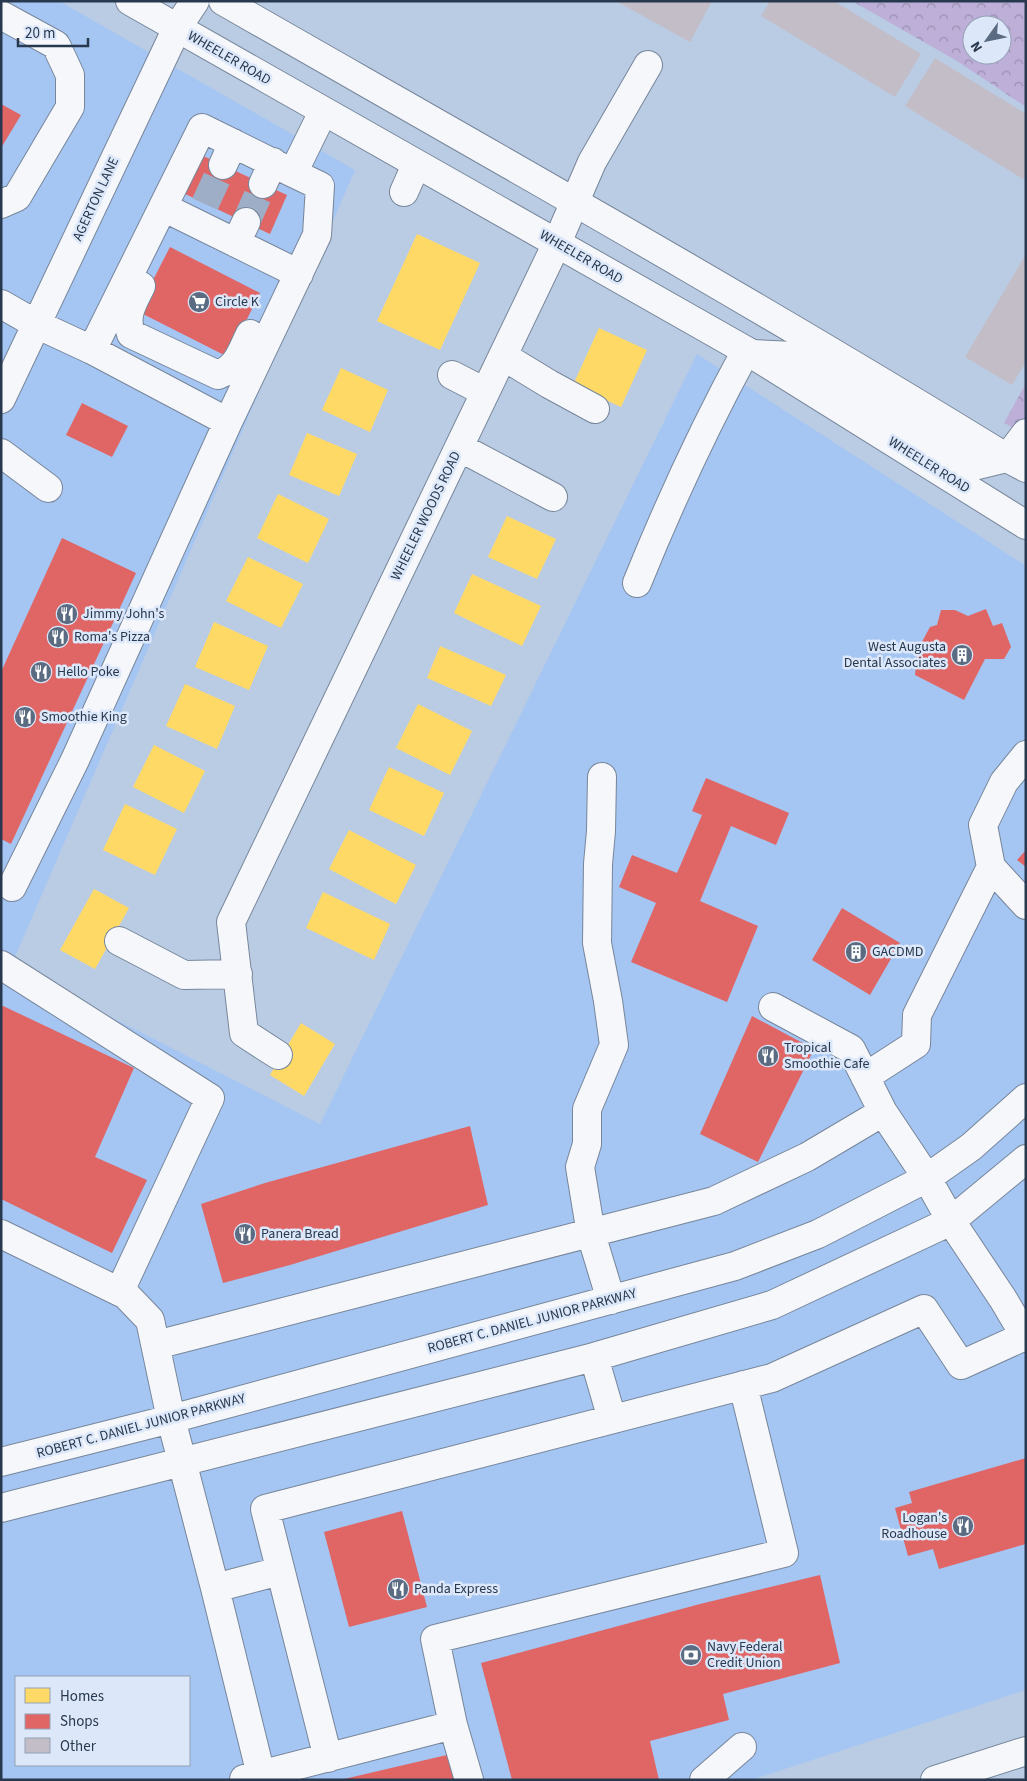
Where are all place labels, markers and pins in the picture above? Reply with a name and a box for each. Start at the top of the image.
supermarket icon: Circle K [187,290,211,314]
place label: Circle K [215,292,260,312]
restaurant icon: Jimmy John's [55,602,79,626]
place label: Jimmy John's [83,604,164,624]
restaurant icon: Roma's Pizza [46,625,70,649]
place label: Roma's Pizza [74,627,150,647]
place label: West Augusta Dental Associates [844,637,946,673]
building icon: West Augusta Dental Associates [950,643,974,667]
restaurant icon: Hello Poke [29,660,53,684]
place label: Hello Poke [57,662,119,682]
restaurant icon: Smoothie King [13,705,37,729]
place label: Smoothie King [41,707,127,727]
building icon: GACDMD [844,940,868,964]
place label: GACDMD [872,942,923,962]
place label: Tropical Smoothie Cafe [784,1038,870,1074]
restaurant icon: Tropical Smoothie Cafe [756,1044,780,1068]
restaurant icon: Panera Bread [233,1222,257,1246]
place label: Panera Bread [261,1224,339,1244]
place label: Logan's Roadhouse [881,1508,947,1544]
restaurant icon: Logan's Roadhouse [951,1514,975,1538]
restaurant icon: Panda Express [386,1577,410,1601]
place label: Panda Express [414,1579,498,1599]
place label: Navy Federal Credit Union [707,1637,783,1673]
bank icon: Navy Federal Credit Union [679,1643,703,1667]

